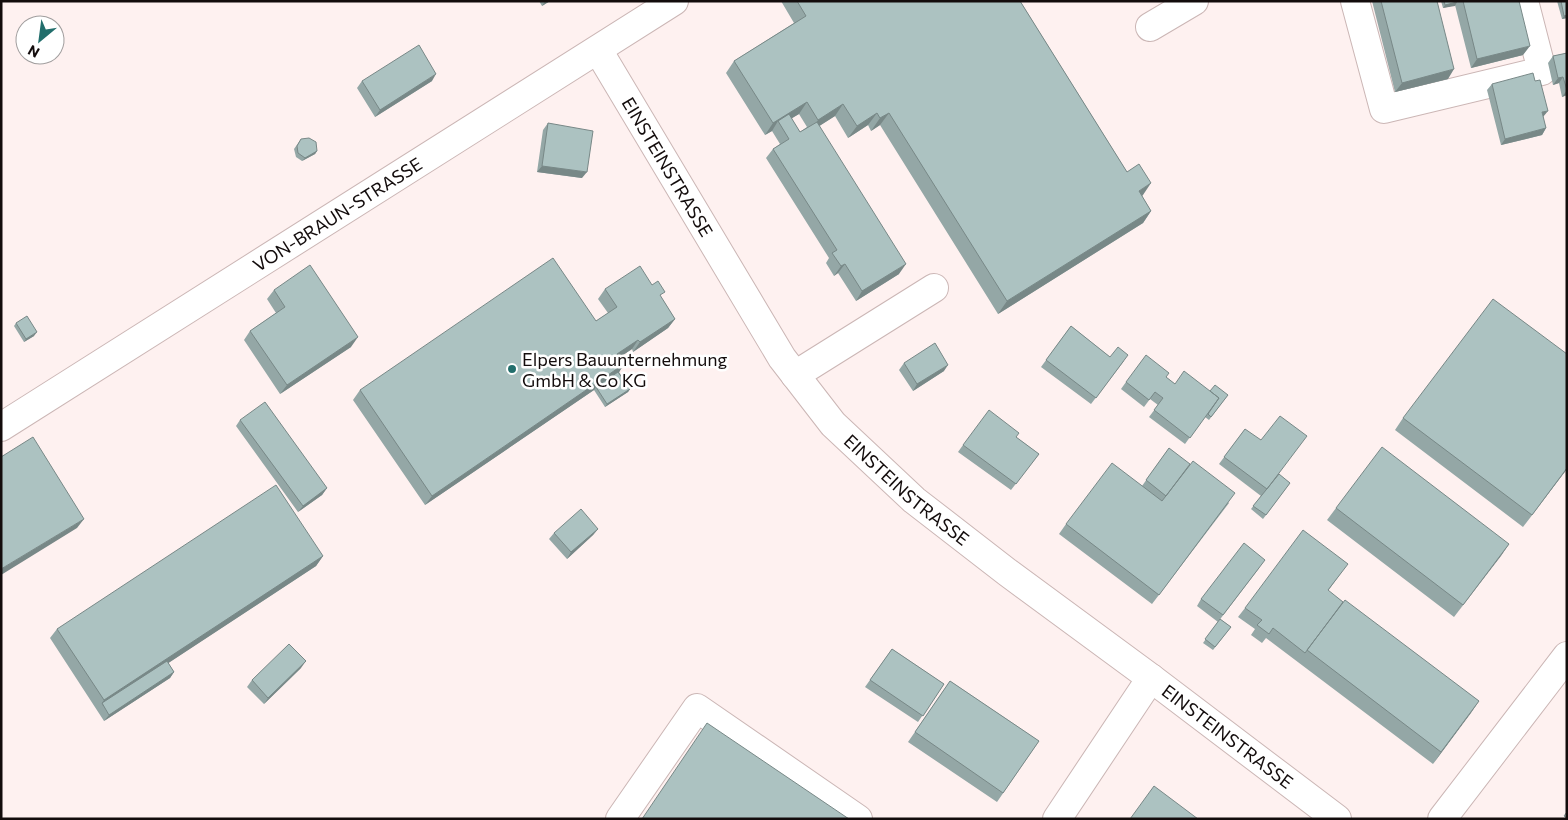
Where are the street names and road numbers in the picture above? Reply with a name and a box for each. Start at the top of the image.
street label: EINSTEINSTRASSE [618,93,718,240]
street label: VON-BRAUN-STRASSE [249,152,426,276]
street label: EINSTEINSTRASSE [840,429,974,550]
street label: EINSTEINSTRASSE [1158,680,1298,793]

